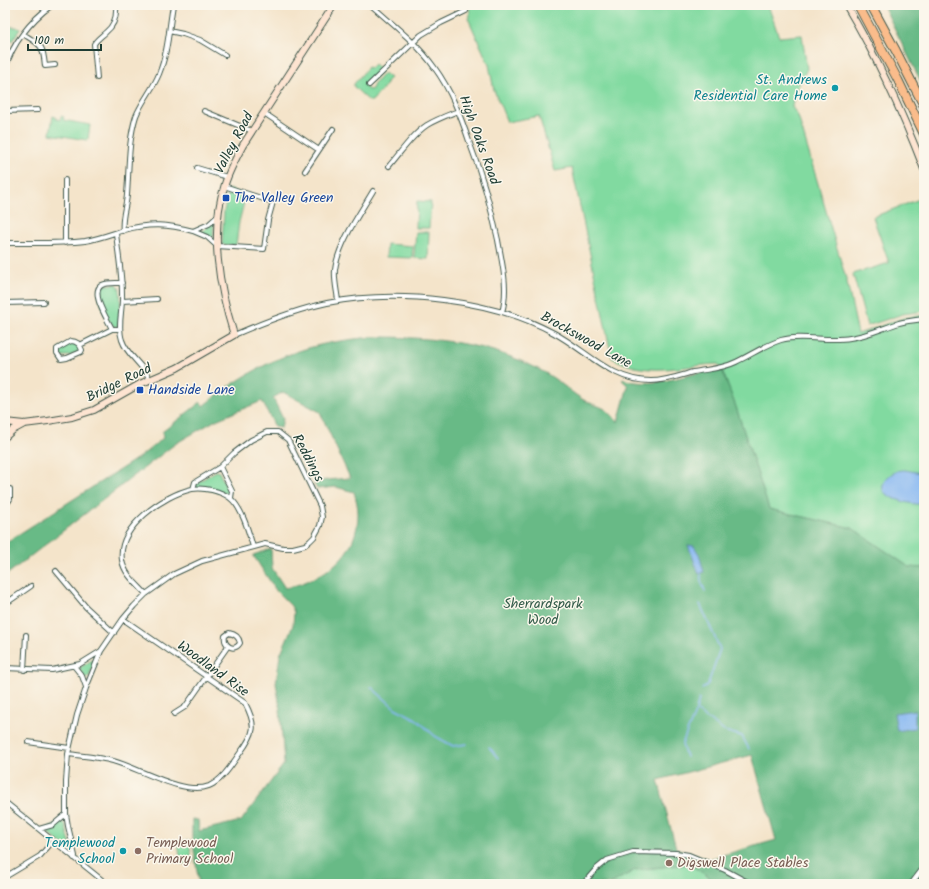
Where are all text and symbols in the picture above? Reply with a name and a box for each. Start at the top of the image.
scale bar [28,26,101,52]
text: 100 m [34,31,65,50]
place label: St. Andrews Residential Care Home [693,69,828,107]
marker: St. Andrews Residential Care Home [830,83,840,93]
street label: High Oaks Road [453,92,506,189]
street label: Valley Road [208,107,260,178]
place label: The Valley Green [234,187,334,209]
marker: The Valley Green [221,193,231,203]
street label: Brockswood Lane [536,306,636,375]
street label: Bridge Road [82,357,156,408]
place label: Handside Lane [148,379,235,401]
marker: Handside Lane [135,385,145,395]
street label: Reddings [286,430,330,486]
park label: Sherrardspark Wood [503,593,583,631]
street label: Woodland Rise [172,635,254,703]
place label: Templewood School [45,832,116,870]
place label: Templewood Primary School [146,832,234,870]
marker: Templewood School [118,846,128,856]
marker: Templewood Primary School [133,846,143,856]
place label: Digswell Place Stables [677,852,808,874]
marker: Digswell Place Stables [664,858,674,868]

